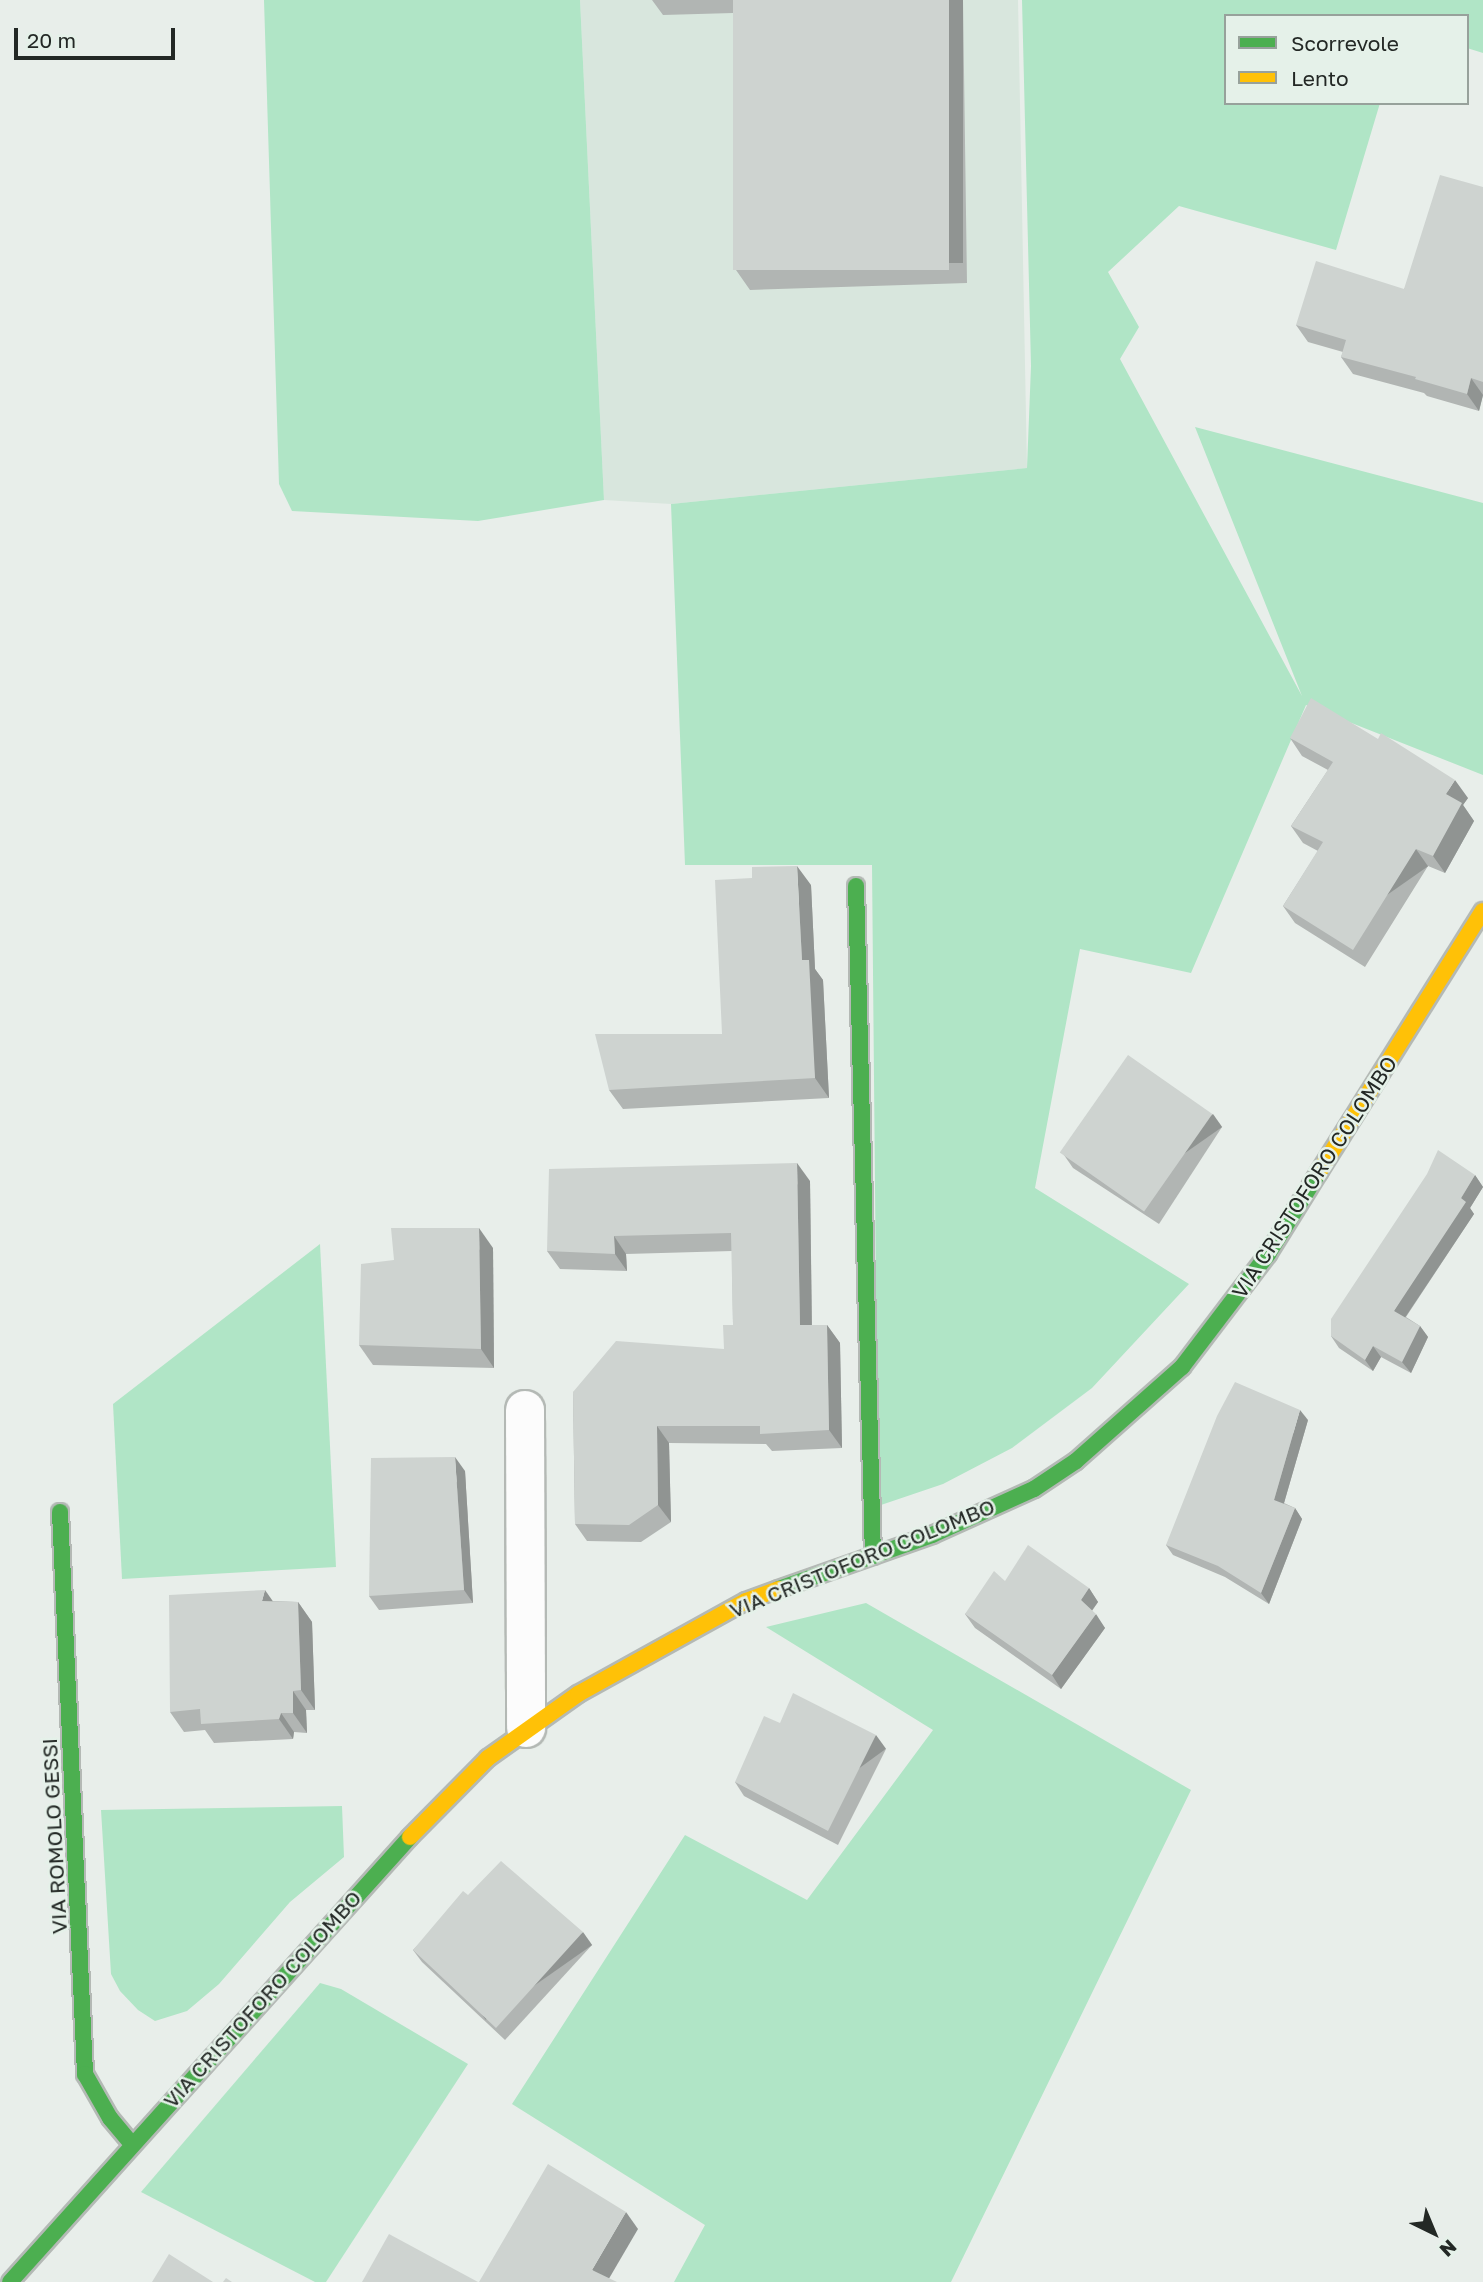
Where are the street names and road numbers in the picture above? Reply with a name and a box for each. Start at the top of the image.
street label: VIA CRISTOFORO COLOMBO [1226,1051,1402,1303]
street label: VIA CRISTOFORO COLOMBO [726,1493,998,1623]
street label: VIA ROMOLO GESSI [36,1737,72,1935]
street label: VIA CRISTOFORO COLOMBO [158,1885,366,2113]

